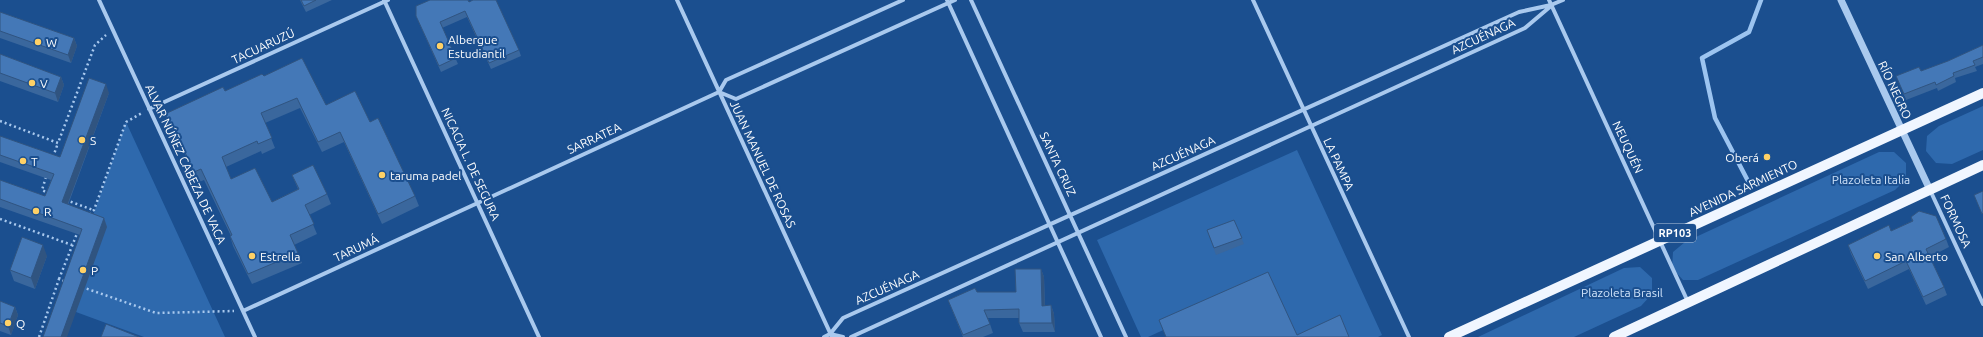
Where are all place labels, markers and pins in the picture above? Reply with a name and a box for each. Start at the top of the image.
place label: Albergue Estudiantil [448,33,505,60]
place label: W [46,36,57,49]
marker: W [33,37,43,47]
marker: Albergue Estudiantil [435,41,445,51]
place label: V [40,77,48,90]
marker: V [27,78,37,88]
place label: S [90,134,96,147]
marker: S [77,135,87,145]
place label: Oberá [1725,151,1759,164]
marker: Oberá [1762,152,1772,162]
place label: T [31,155,38,168]
marker: T [18,156,28,166]
place label: taruma padel [390,169,462,182]
marker: taruma padel [377,170,387,180]
place label: R [44,205,52,218]
marker: R [31,206,41,216]
place label: Estrella [260,250,300,263]
place label: San Alberto [1885,250,1948,263]
marker: Estrella [247,251,257,261]
marker: San Alberto [1872,251,1882,261]
place label: P [91,264,98,277]
marker: P [78,265,88,275]
place label: Q [16,317,25,330]
marker: Q [3,318,13,328]

